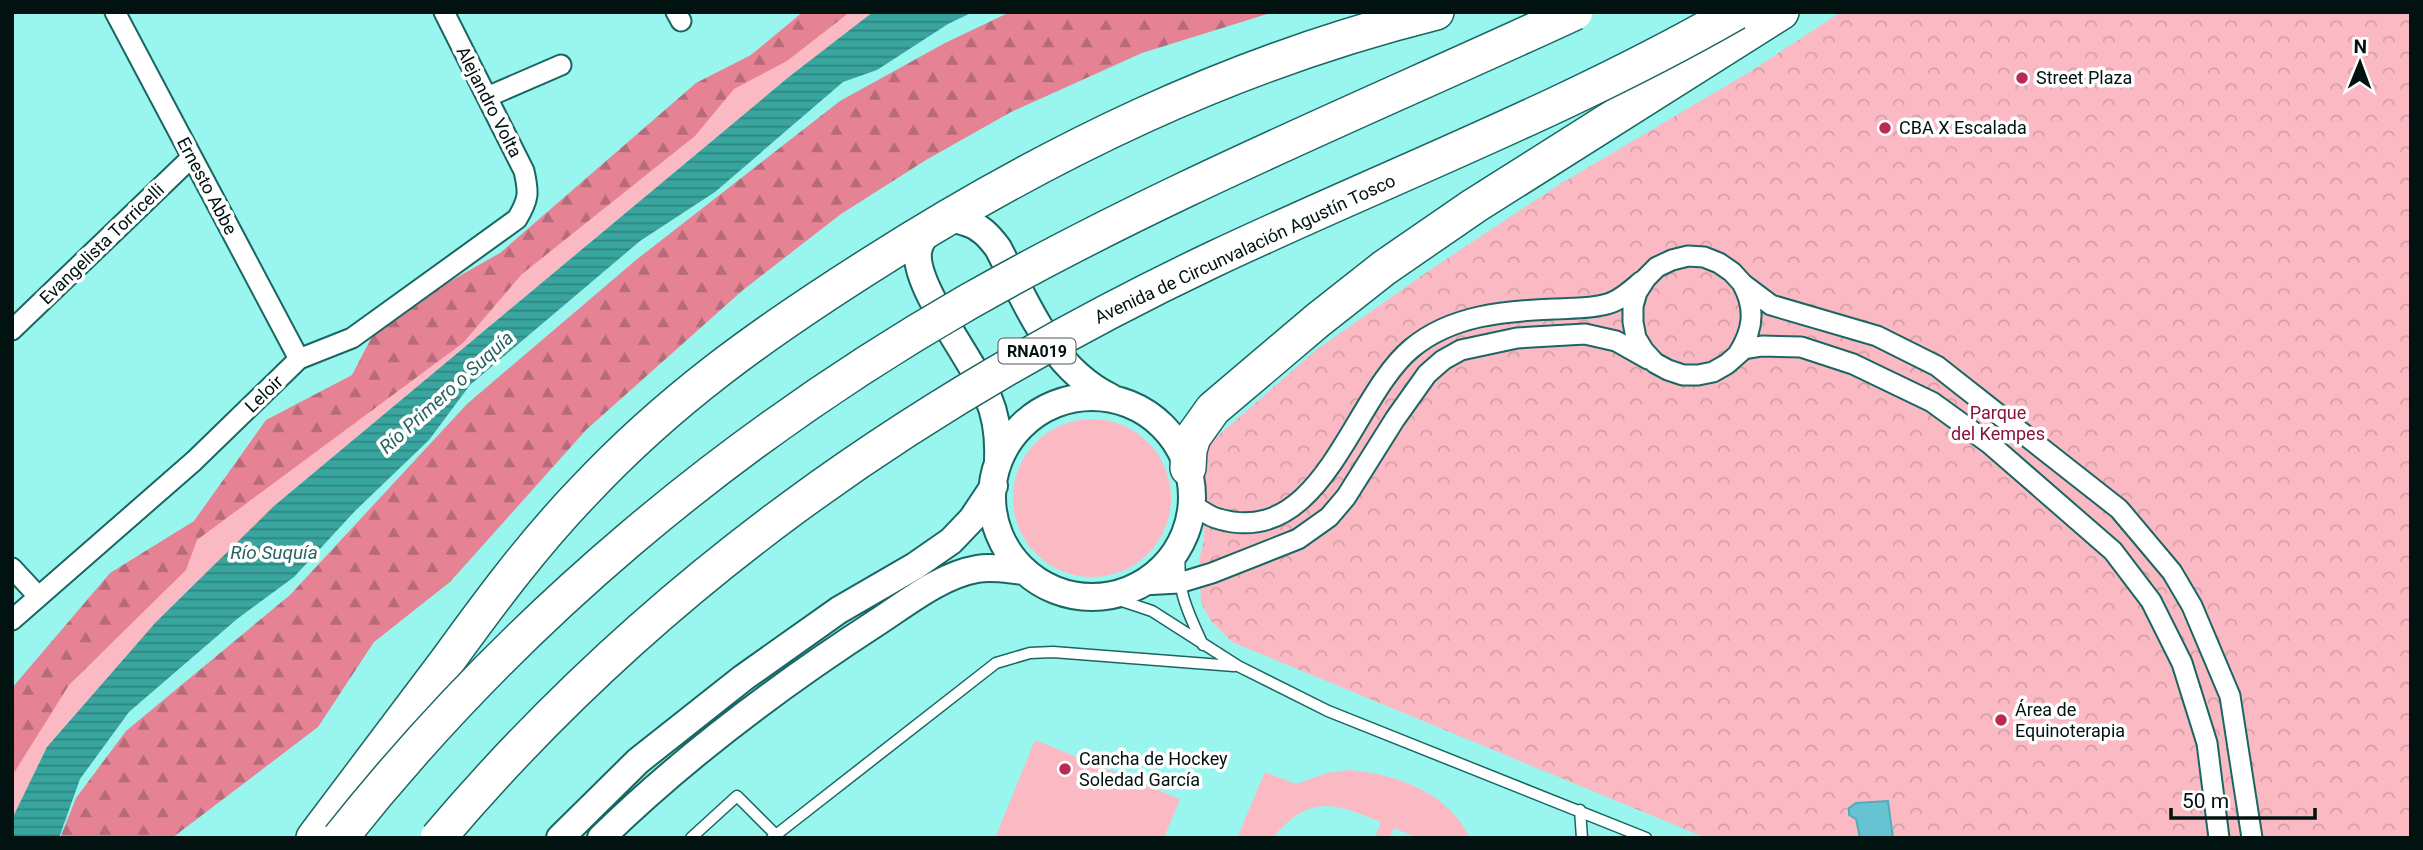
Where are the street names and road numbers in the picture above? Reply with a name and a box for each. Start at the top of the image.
street label: Alejandro Volta [452,43,526,161]
street label: Ernesto Abbe [173,134,242,238]
street label: Avenida de Circunvalación Agustín Tosco [1091,169,1398,328]
street label: Evangelista Torricelli [35,179,168,308]
road number: RNA019 [998,338,1076,364]
street label: Leloir [240,371,287,417]

